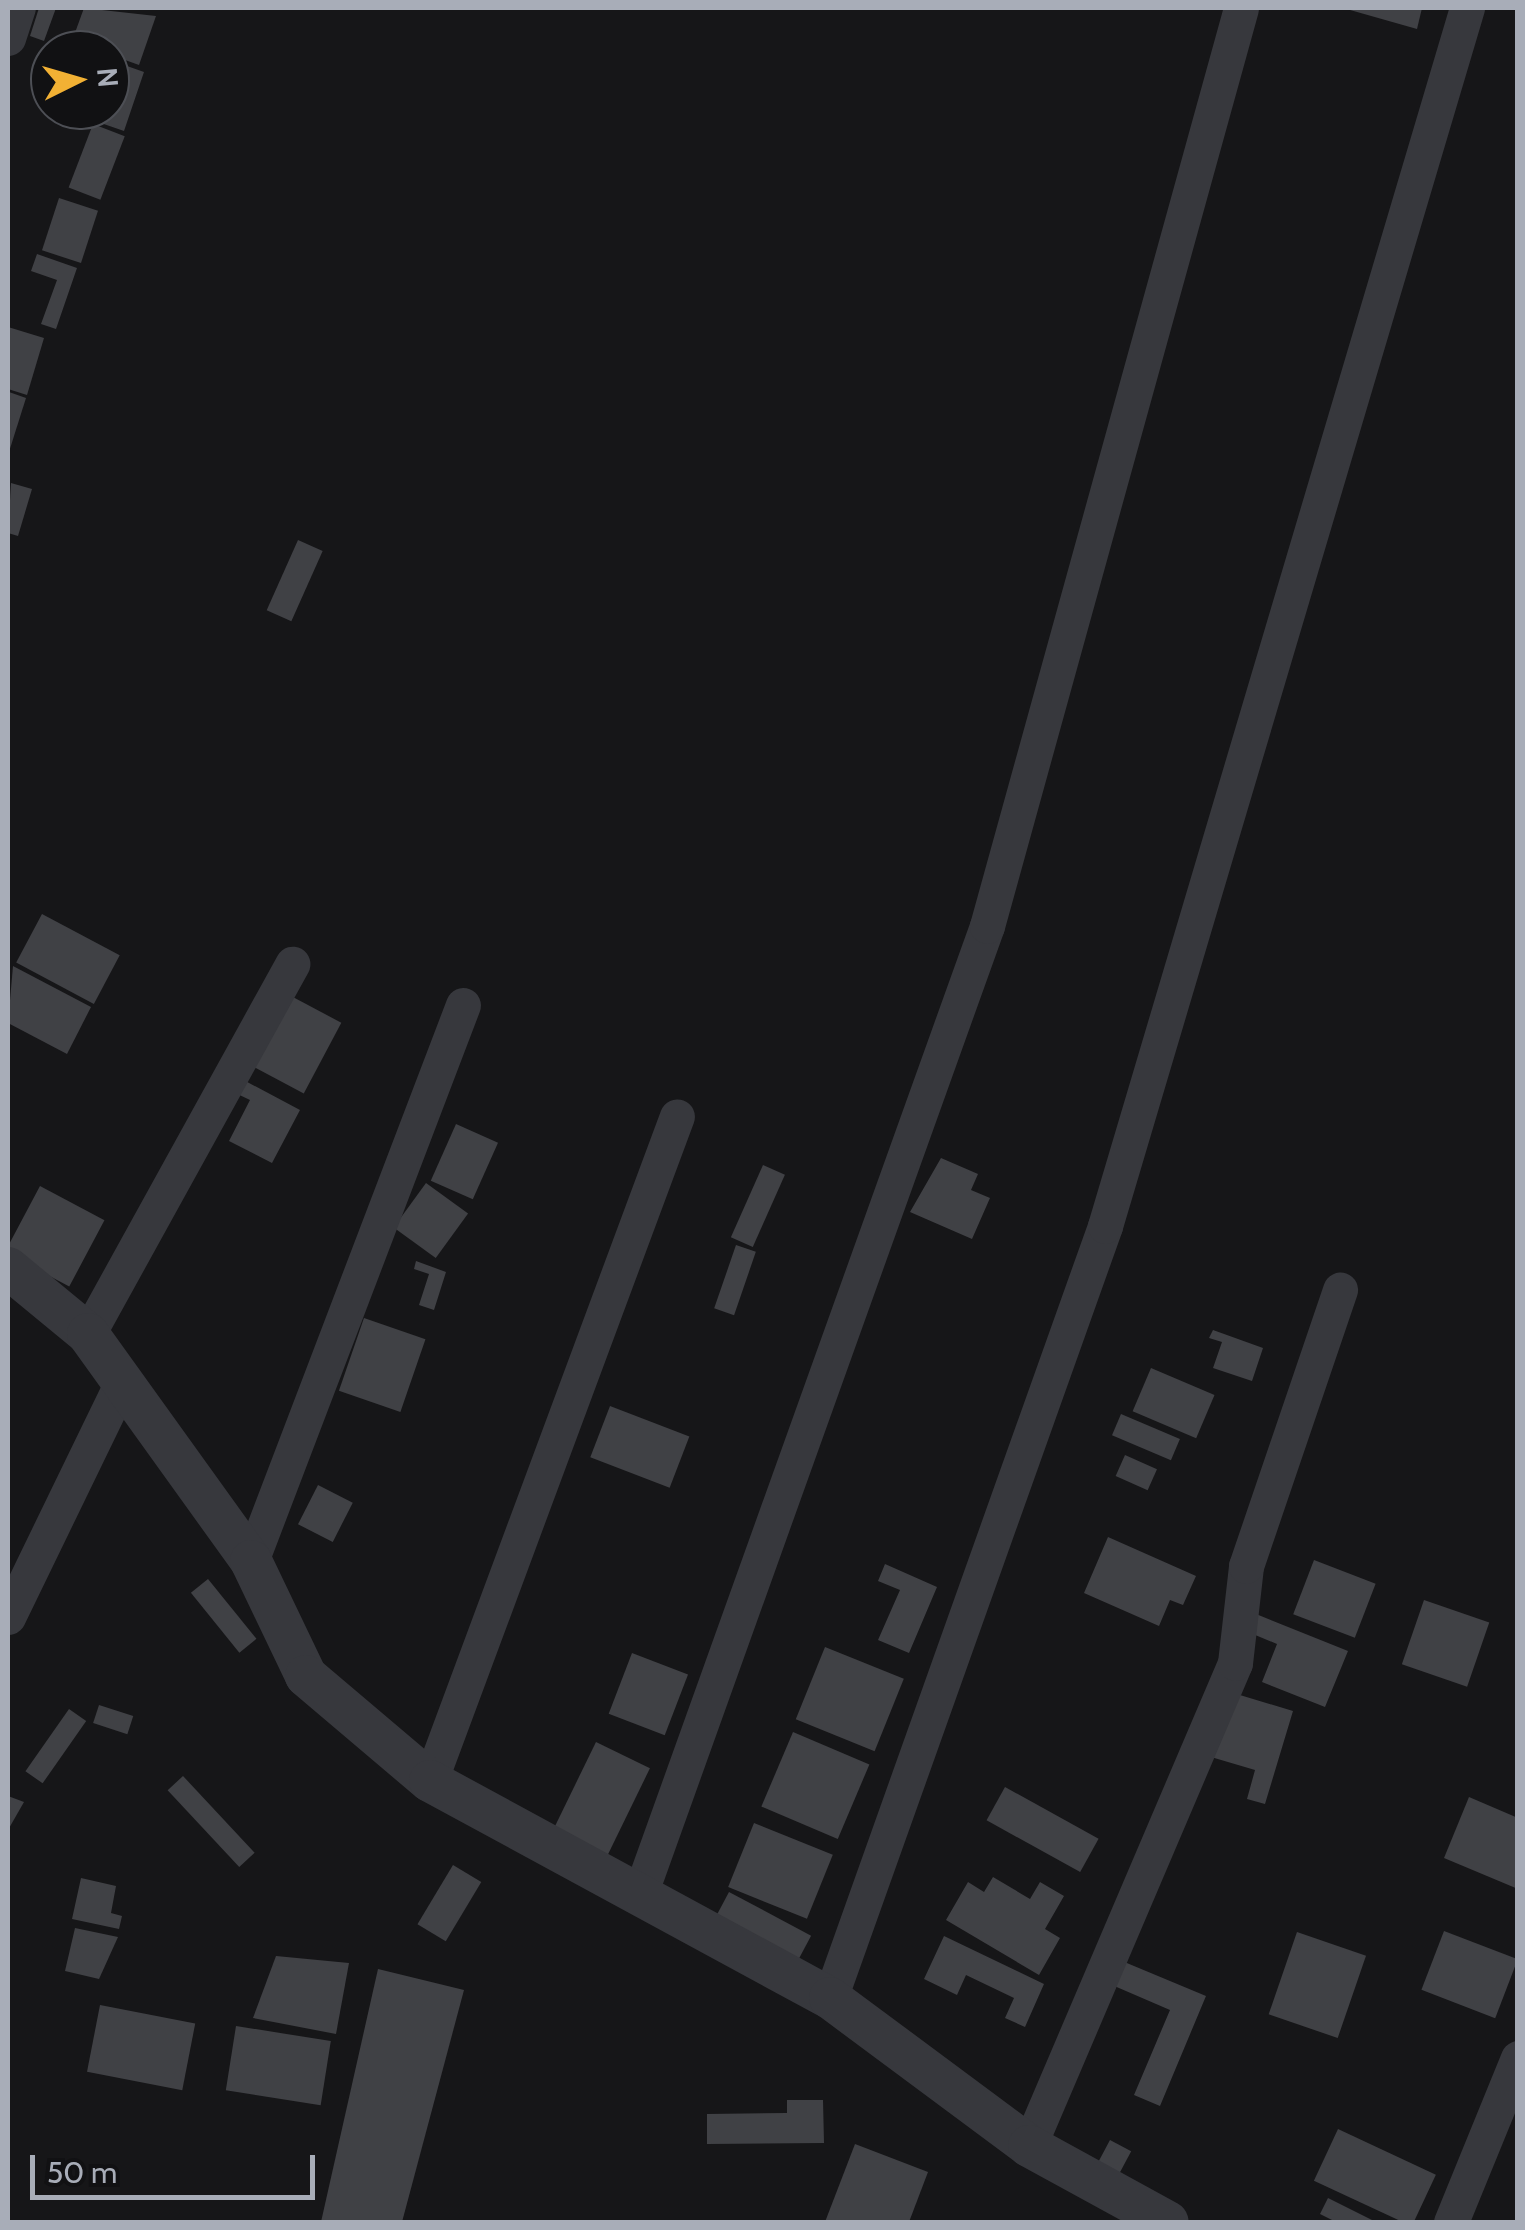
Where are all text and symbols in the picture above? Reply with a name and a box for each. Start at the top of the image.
north arrow [30,30,130,130]
text: N [90,66,126,89]
scale bar [35,2135,320,2197]
text: 50 m [47,2154,117,2191]

